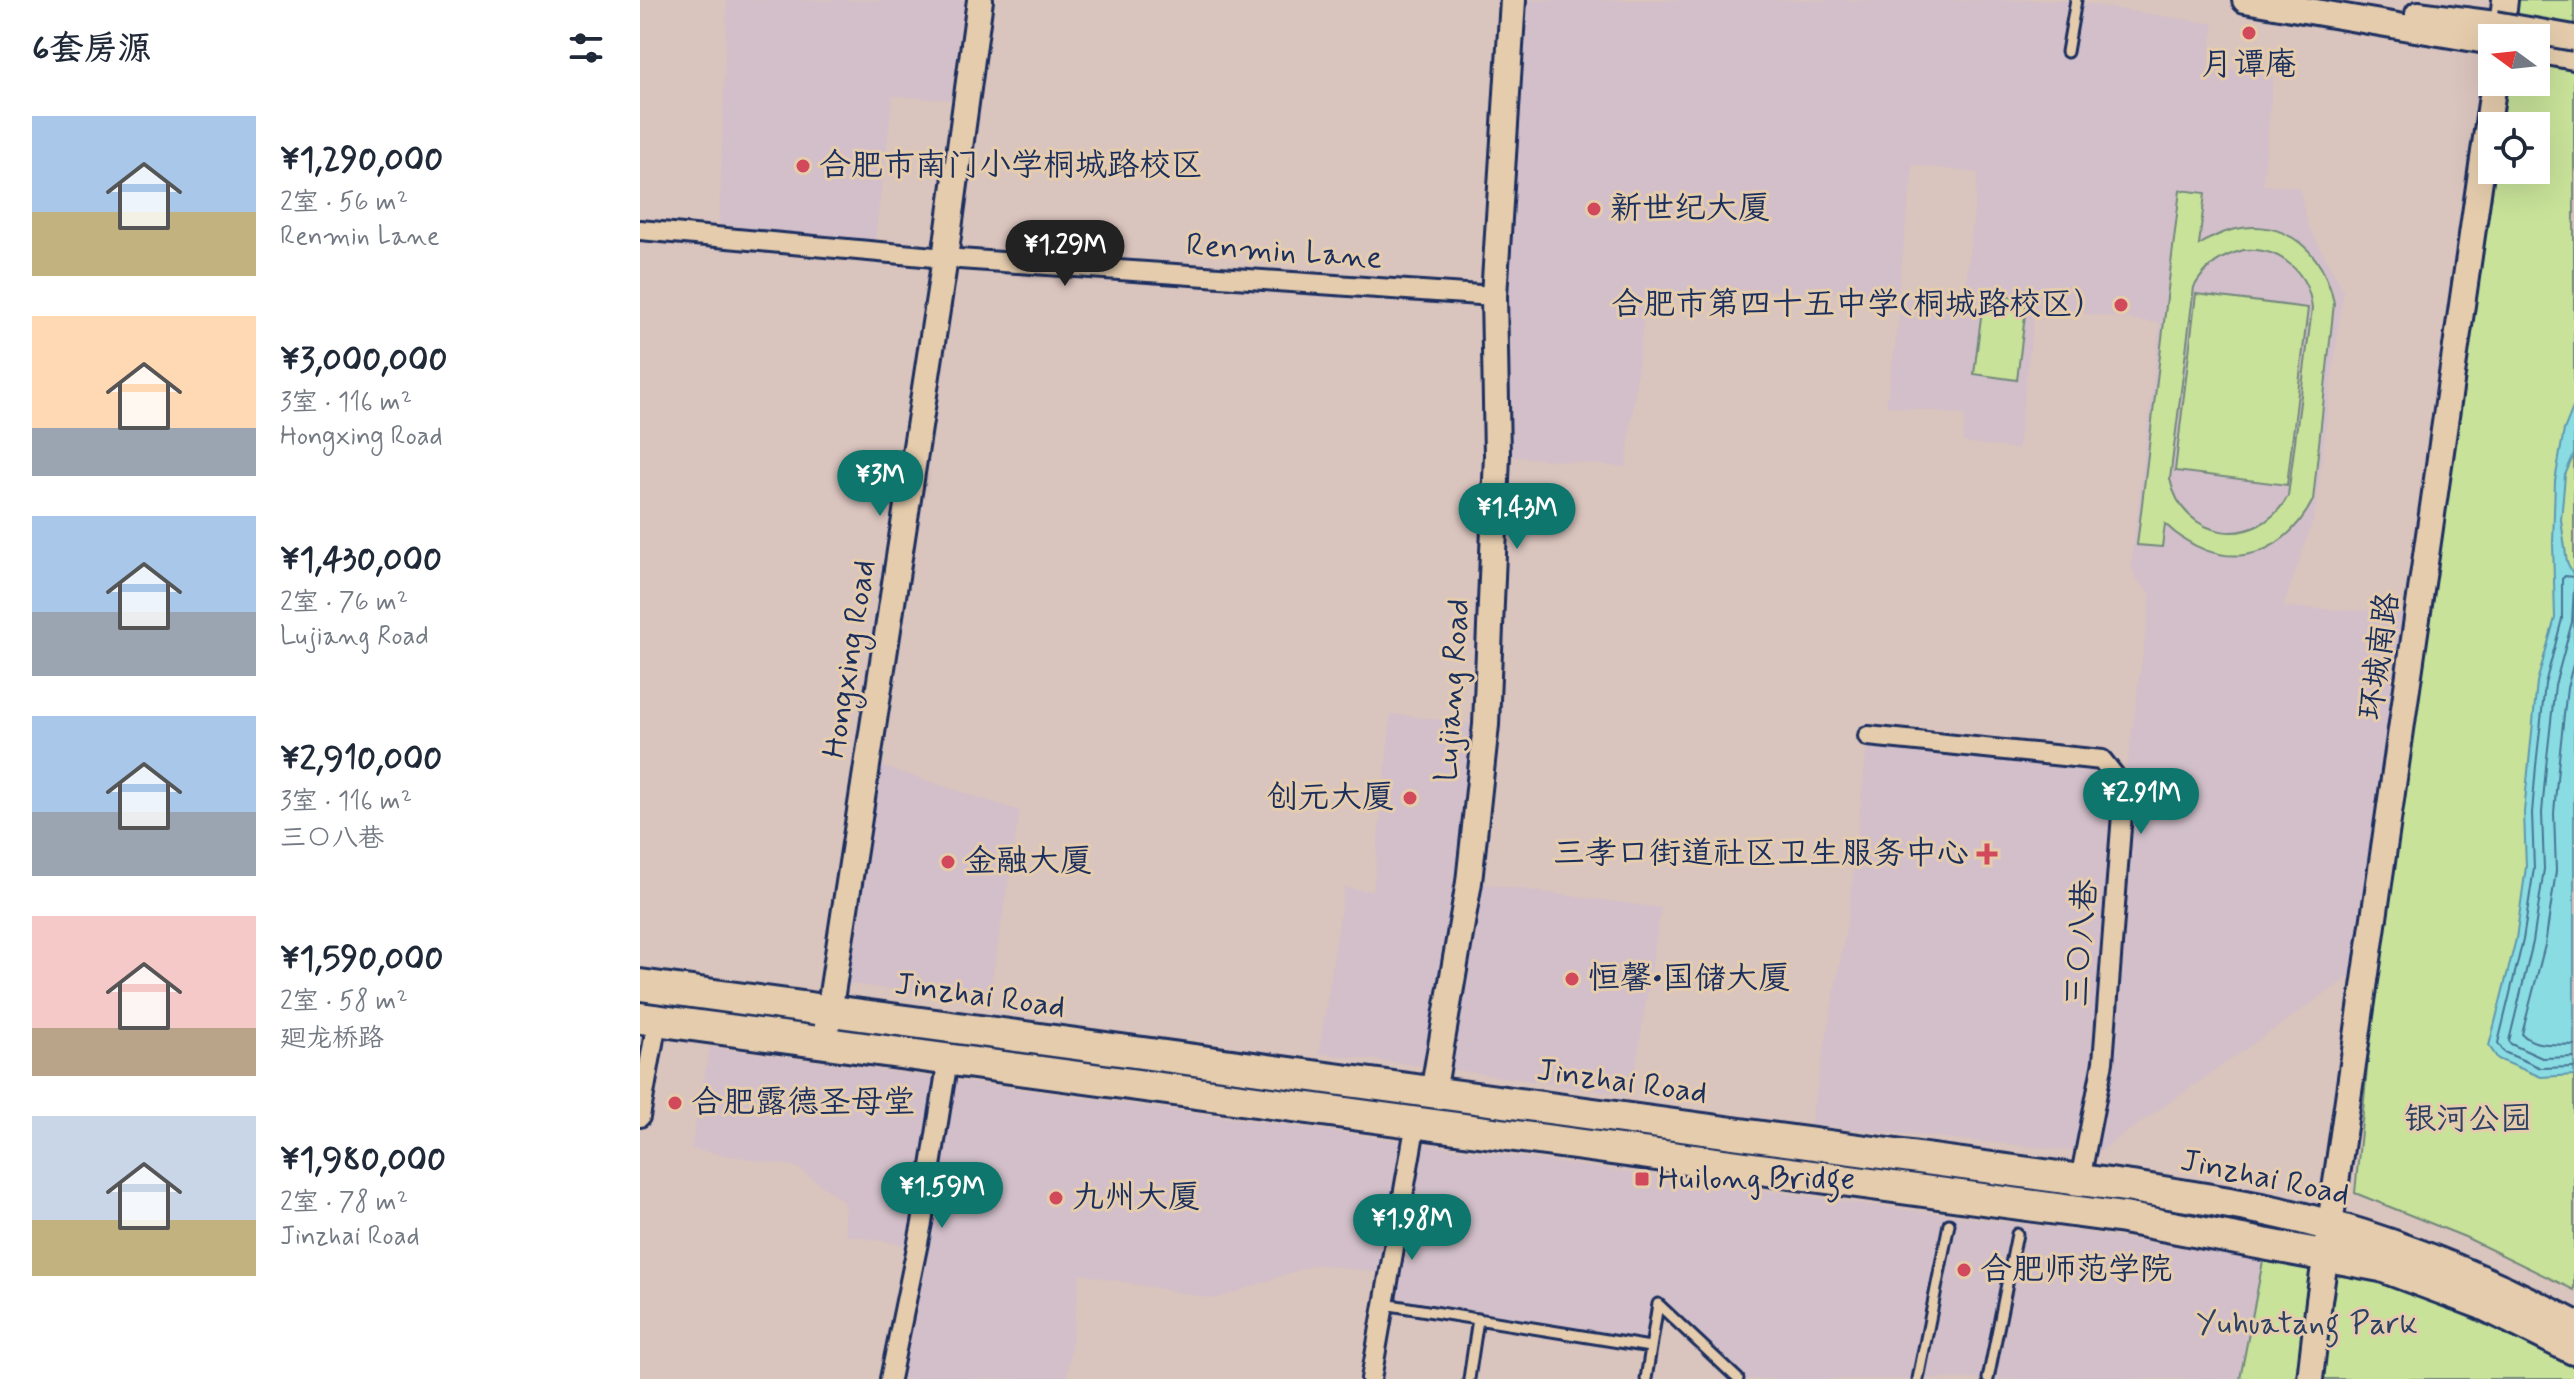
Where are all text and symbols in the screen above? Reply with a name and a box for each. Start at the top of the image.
marker: 月谭庵 [2240,24,2258,42]
north arrow [2478,24,2550,96]
map controls [2478,24,2550,184]
icon: filters [564,26,608,70]
text: 6套房源 [32,27,151,72]
place label: 月谭庵 [2201,44,2297,86]
button: locate [2478,112,2550,184]
text: ¥1,290,000 [280,138,443,183]
place label: 合肥市南门小学桐城路校区 [819,145,1203,187]
icon: home [96,148,192,244]
marker: 合肥市南门小学桐城路校区 [794,157,812,175]
text: 2室 · 56 m² [280,186,408,220]
place label: 新世纪大厦 [1610,188,1770,230]
marker: 新世纪大厦 [1585,200,1603,218]
text: Renmin Lane [280,220,440,254]
pin: ¥1.29M [1000,220,1130,288]
street label: Renmin Lane [1185,224,1383,280]
text: ¥1.29M [1023,229,1107,263]
place label: 合肥市第四十五中学(桐城路校区） [1611,284,2105,326]
marker: 合肥市第四十五中学(桐城路校区） [2112,296,2130,314]
text: ¥3,000,000 [280,338,447,383]
icon: home [96,348,192,444]
text: 3室 · 116 m² [280,386,412,420]
text: Hongxing Road [280,420,443,454]
pin: ¥3M [841,450,919,518]
text: ¥3M [855,459,905,493]
pin: ¥1.43M [1452,483,1582,551]
text: ¥1.43M [1477,492,1557,526]
text: ¥1,430,000 [280,538,442,583]
icon: home [96,548,192,644]
street label: Hongxing Road [814,557,888,761]
text: 2室 · 76 m² [280,586,408,620]
street label: 环城南路 [2350,590,2410,722]
street label: Lujiang Road [1426,597,1480,783]
text: Lujiang Road [280,620,429,654]
text: ¥2,910,000 [280,737,442,782]
icon: home [96,748,192,844]
pin: ¥2.91M [2076,768,2206,836]
place label: 创元大厦 [1266,777,1394,819]
text: ¥2.91M [2101,777,2181,811]
text: 3室 · 116 m² [280,785,412,819]
marker: 创元大厦 [1401,789,1419,807]
text: 三〇八巷 [280,822,384,856]
place label: 三孝口街道社区卫生服务中心 [1553,833,1969,875]
place label: 金融大厦 [964,841,1092,883]
marker: 三孝口街道社区卫生服务中心 [1976,843,1998,865]
marker: 金融大厦 [939,853,957,871]
street label: 三〇八巷 [2057,878,2107,1008]
text: ¥1,590,000 [280,937,443,982]
icon: home [96,948,192,1044]
place label: 恒馨•国储大厦 [1588,958,1790,1000]
street label: Jinzhai Road [892,963,1068,1029]
marker: 恒馨•国储大厦 [1563,970,1581,988]
text: 2室 · 58 m² [280,985,408,1019]
text: 廻龙桥路 [280,1022,384,1056]
street label: Jinzhai Road [1534,1049,1710,1115]
place label: 合肥露德圣母堂 [691,1082,915,1124]
marker: 合肥露德圣母堂 [666,1094,684,1112]
park label: 银河公园 [2404,1099,2532,1141]
text: ¥1,980,000 [280,1138,446,1183]
street label: Jinzhai Road [2177,1140,2353,1216]
icon: home [96,1148,192,1244]
place label: Huilong Bridge [1658,1158,1855,1203]
pin: ¥1.59M [877,1162,1007,1230]
marker: Huilong Bridge [1633,1170,1651,1188]
text: ¥1.59M [899,1171,985,1205]
place label: 九州大厦 [1072,1177,1200,1219]
text: 2室 · 78 m² [280,1186,408,1220]
marker: 九州大厦 [1047,1189,1065,1207]
pin: ¥1.98M [1347,1194,1477,1262]
text: ¥1.98M [1371,1203,1453,1237]
text: Jinzhai Road [280,1220,420,1254]
place label: 合肥师范学院 [1980,1249,2172,1291]
marker: 合肥师范学院 [1955,1261,1973,1279]
park label: Yuhuatang Park [2196,1303,2418,1348]

